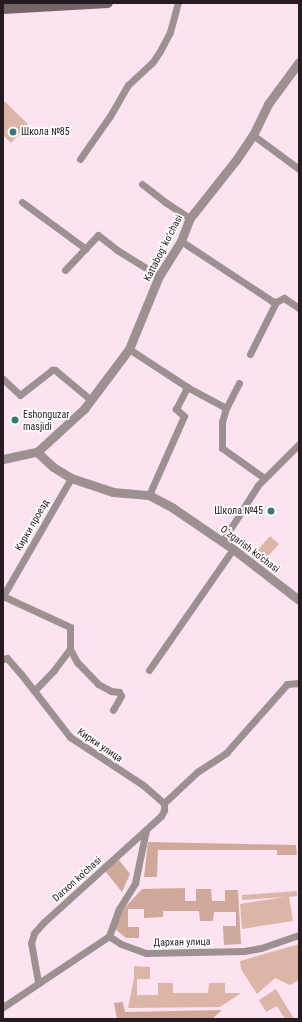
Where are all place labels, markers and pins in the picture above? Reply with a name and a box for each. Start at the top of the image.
place label: Школа №85 [21,126,70,138]
marker: Школа №85 [8,127,18,137]
place label: Eshonguzar masjidi [23,408,69,432]
marker: Eshonguzar masjidi [10,415,20,425]
place label: Школа №45 [214,505,263,517]
marker: Школа №45 [266,506,276,516]

